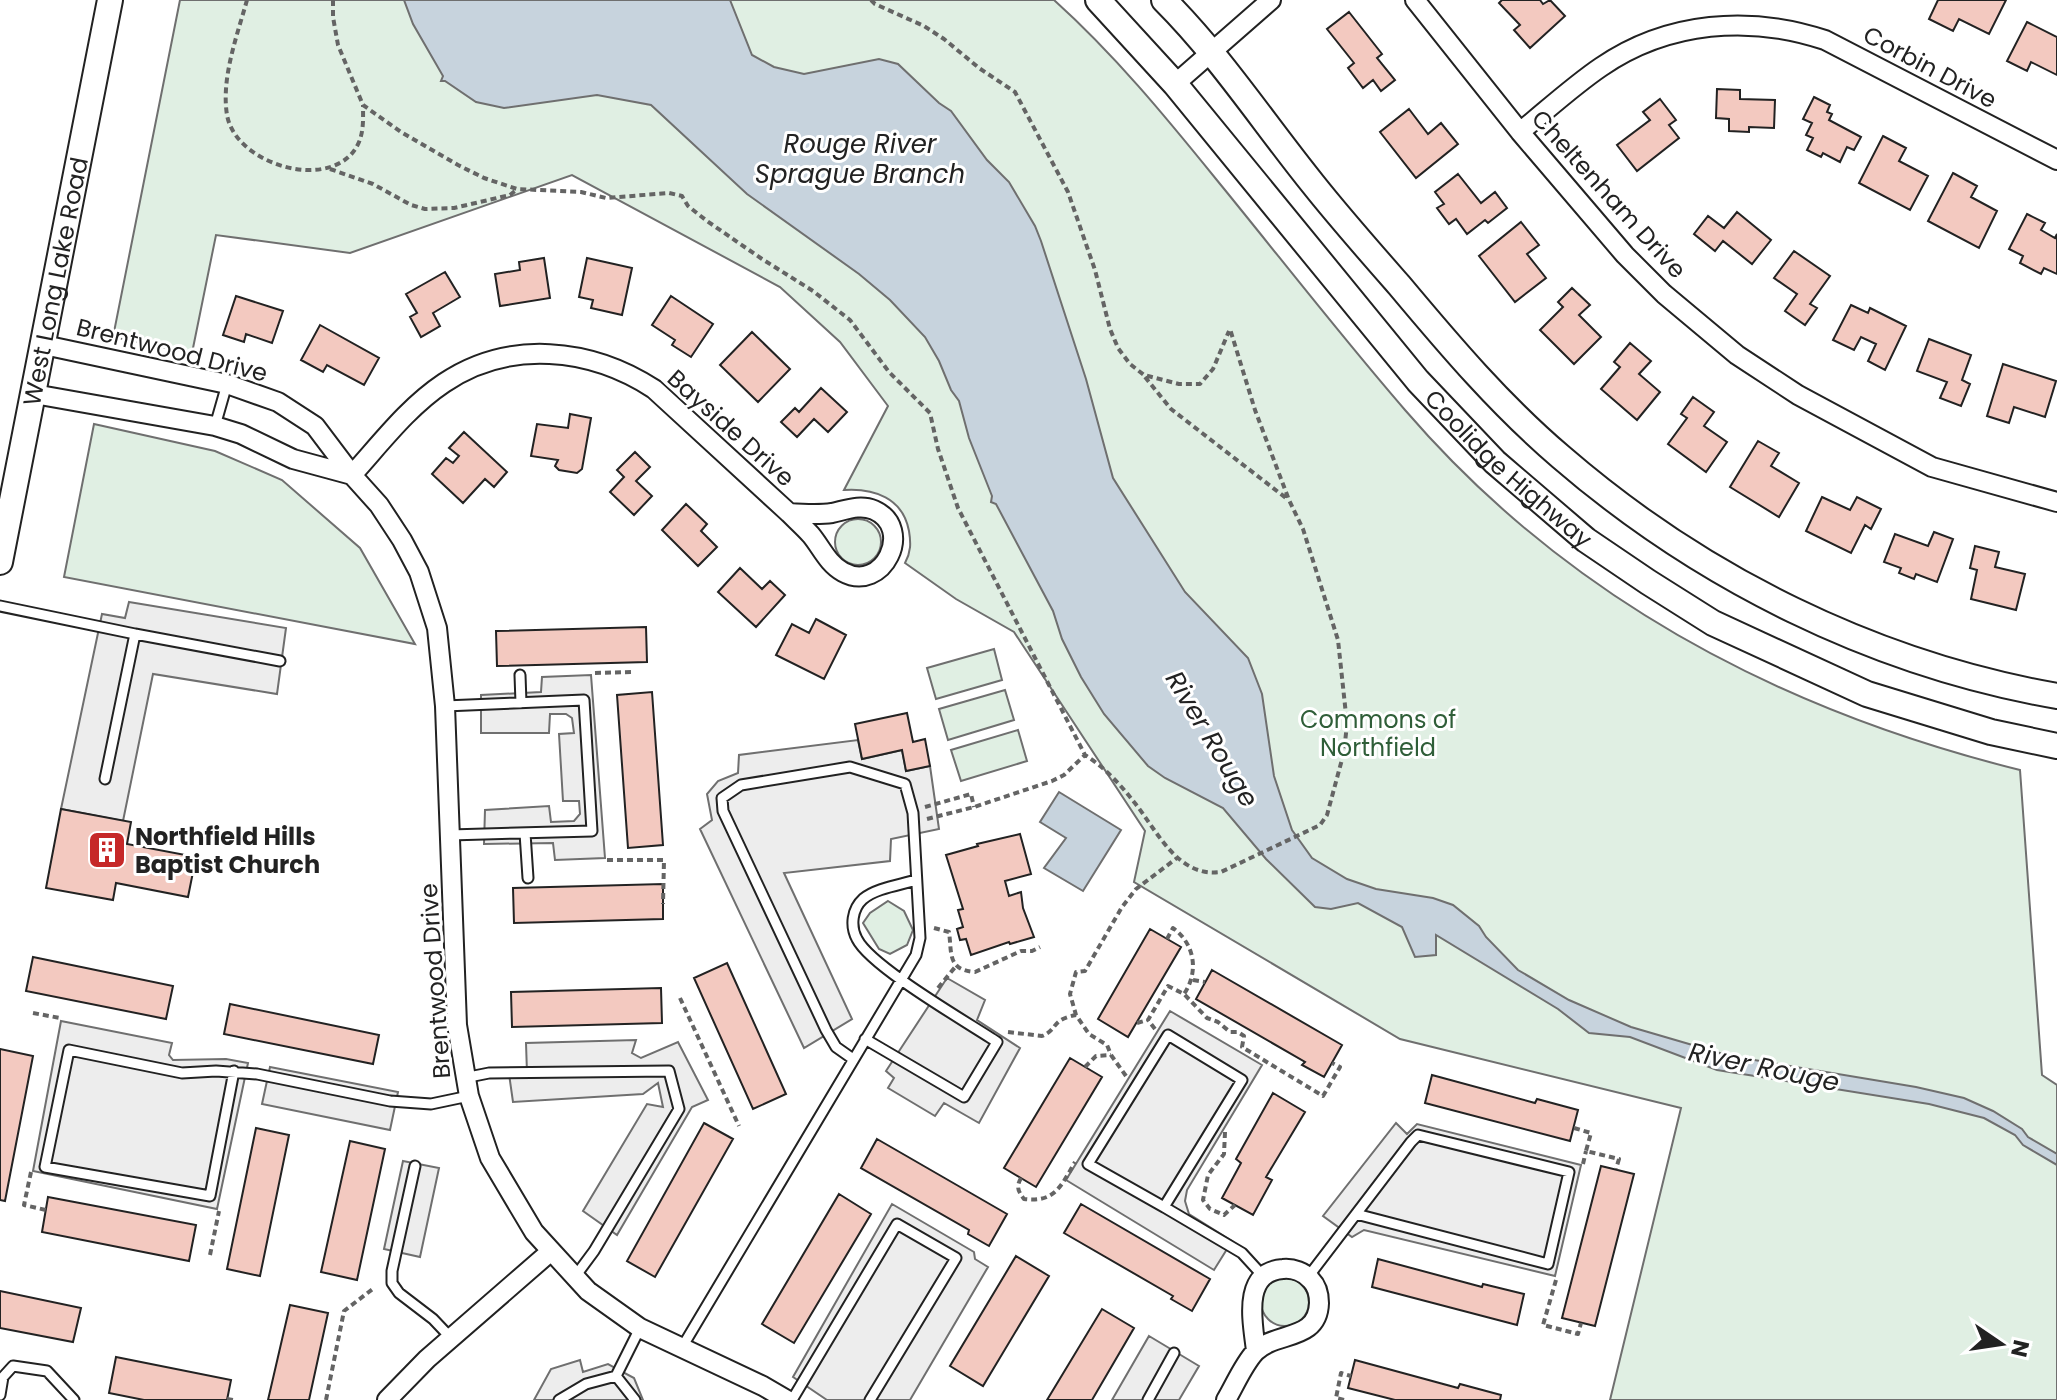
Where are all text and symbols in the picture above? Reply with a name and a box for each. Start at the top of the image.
street label: Corbin Drive [1857,18,2003,116]
street label: Cheltenham Drive [1524,103,1694,285]
water label: Rouge River Sprague Branch [755,126,965,192]
street label: West Long Lake Road [14,154,95,408]
street label: Brentwood Drive [73,310,271,390]
street label: Bayside Drive [660,362,802,494]
street label: Coolidge Highway [1418,382,1600,555]
water label: River Rouge [1157,664,1267,814]
park label: Commons of Northfield [1300,703,1456,764]
place label: Northfield Hills Baptist Church [135,820,320,881]
building icon: Northfield Hills Baptist Church [86,829,128,871]
street label: Brentwood Drive [412,882,458,1080]
water label: River Rouge [1685,1033,1843,1101]
north arrow [1961,1304,2041,1384]
text: N [2003,1337,2037,1360]

